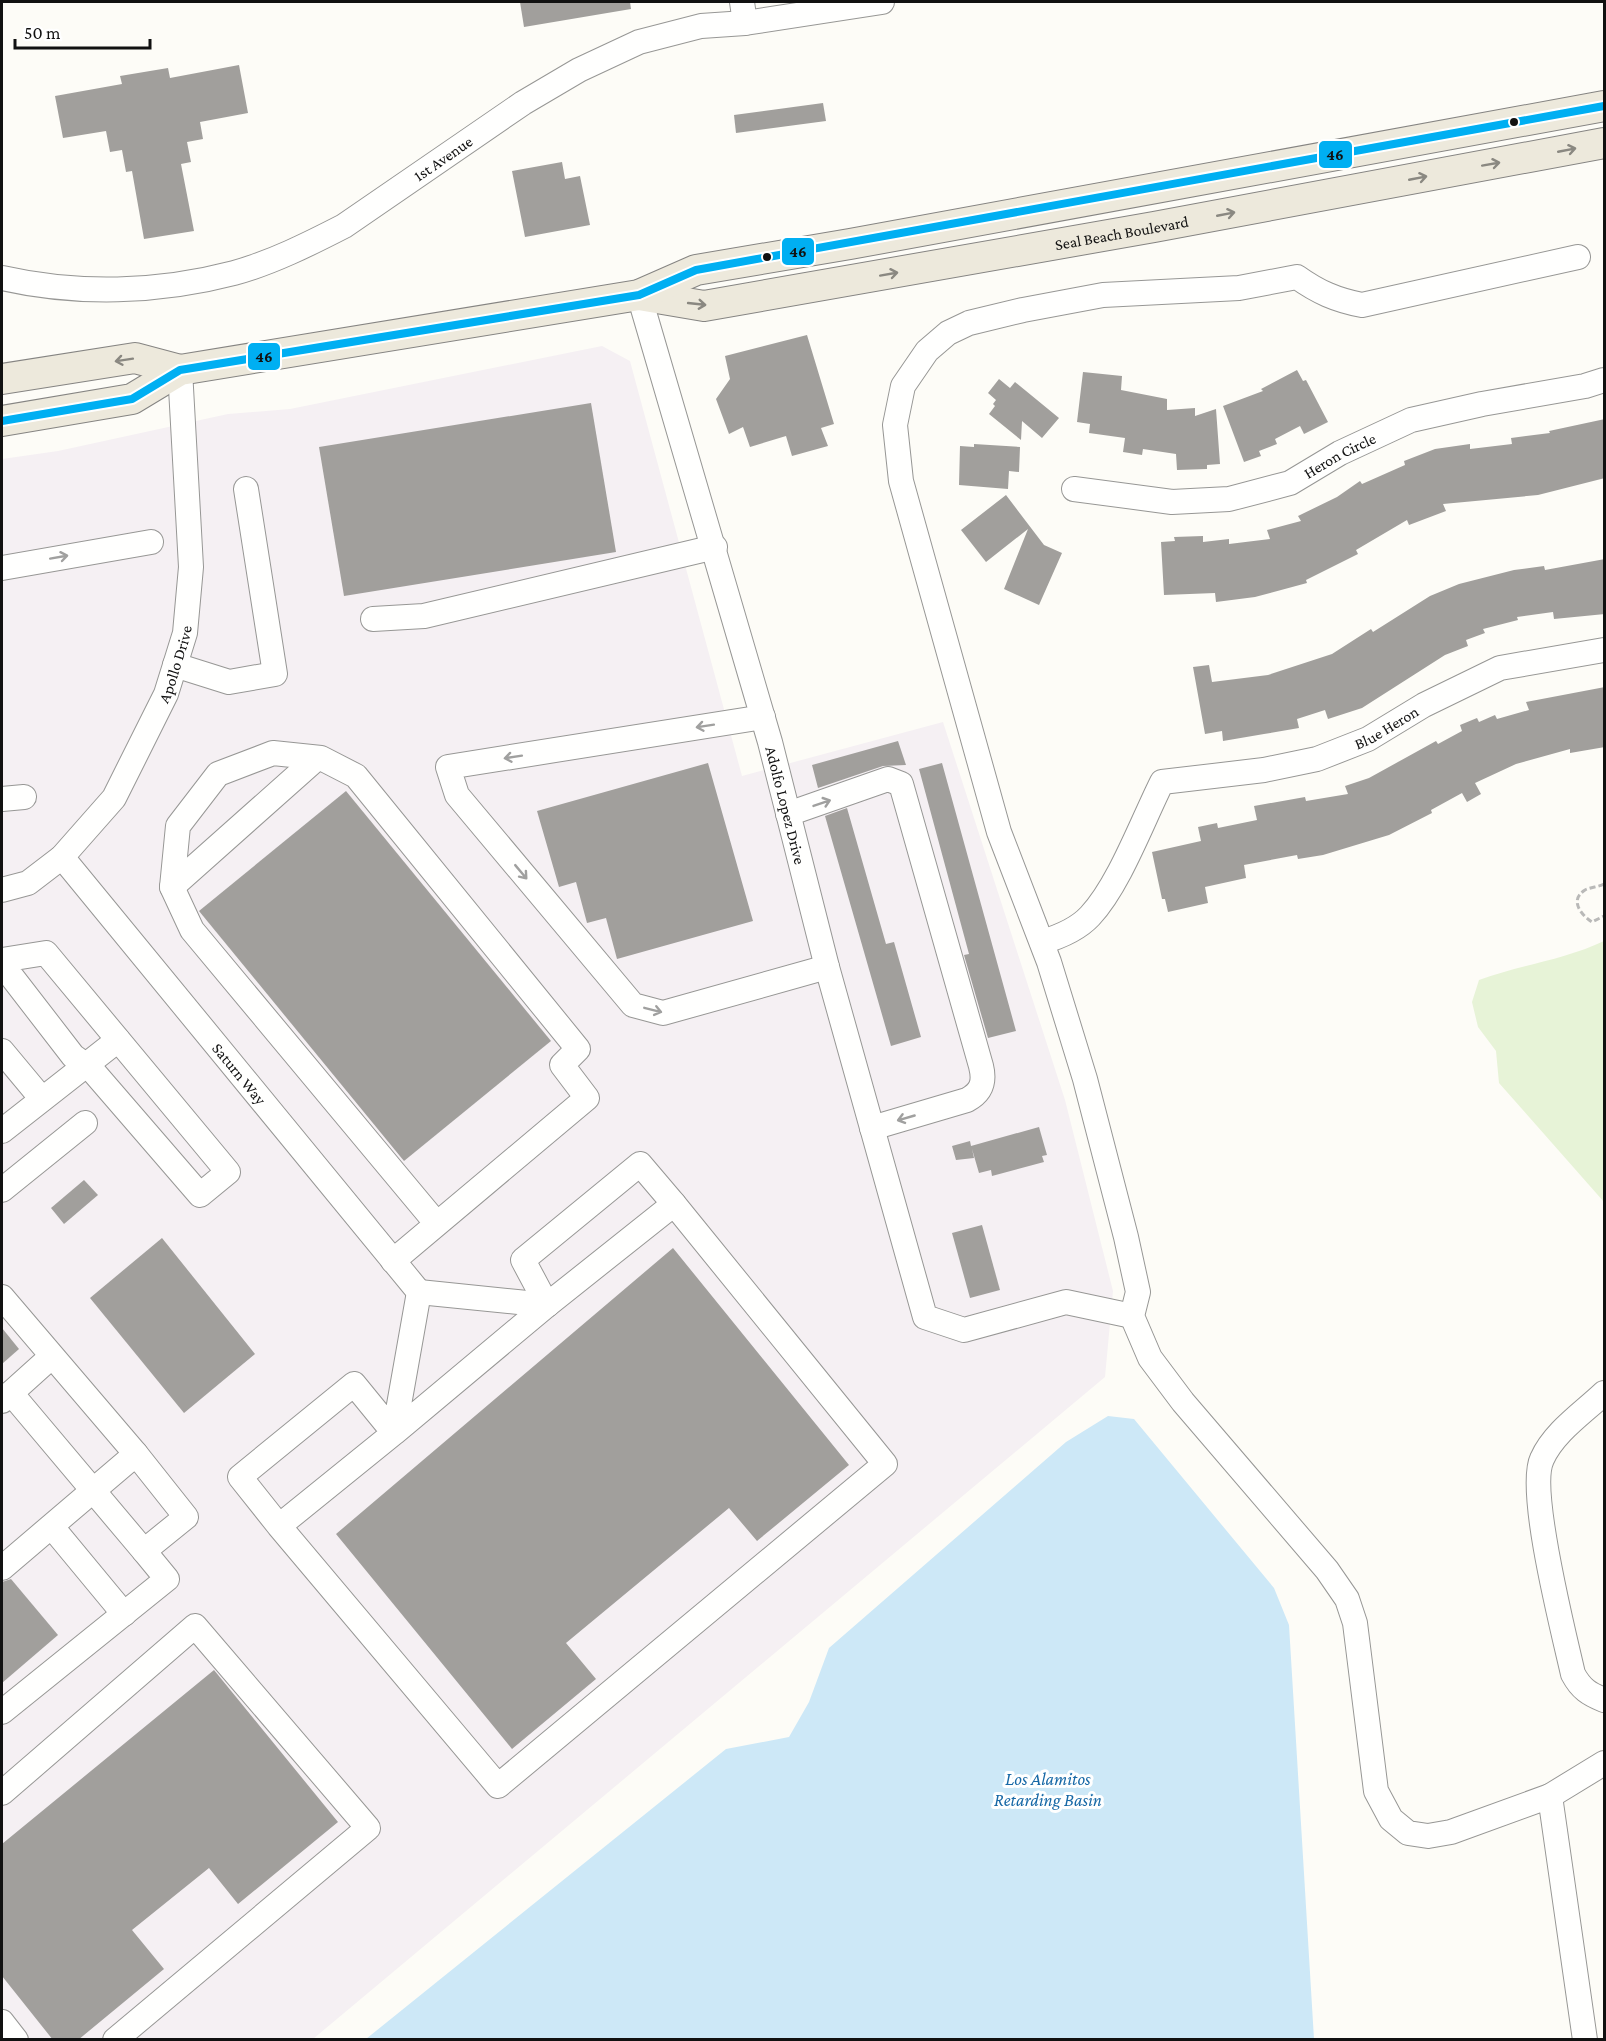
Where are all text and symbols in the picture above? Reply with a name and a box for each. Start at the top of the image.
scale bar [15,12,150,50]
text: 50 m [24,23,61,43]
unlabelled marker [1508,116,1520,128]
street label: 1st Avenue [411,133,476,184]
line badge: 46 [1318,140,1353,169]
one-way arrow [1557,144,1577,155]
text: 46 [1326,146,1344,163]
one-way arrow [1480,158,1500,169]
one-way arrow [1407,172,1427,183]
one-way arrow [1216,208,1235,219]
street label: Seal Beach Boulevard [1054,213,1190,253]
line badge: 46 [781,237,815,266]
text: 46 [789,243,807,260]
unlabelled marker [761,251,773,263]
one-way arrow [879,268,899,279]
one-way arrow [687,299,706,310]
line badge: 46 [247,342,281,371]
text: 46 [255,348,273,365]
one-way arrow [114,354,134,365]
street label: Heron Circle [1301,430,1379,482]
one-way arrow [49,552,68,563]
street label: Apollo Drive [155,625,195,706]
street label: Blue Heron [1352,702,1422,752]
one-way arrow [696,721,716,732]
street label: Adolfo Lopez Drive [762,745,809,866]
one-way arrow [503,751,523,762]
one-way arrow [812,796,830,807]
one-way arrow [514,864,528,879]
one-way arrow [643,1005,662,1017]
street label: Saturn Way [209,1040,270,1109]
one-way arrow [897,1113,916,1124]
water label: Los Alamitos Retarding Basin [994,1769,1102,1810]

